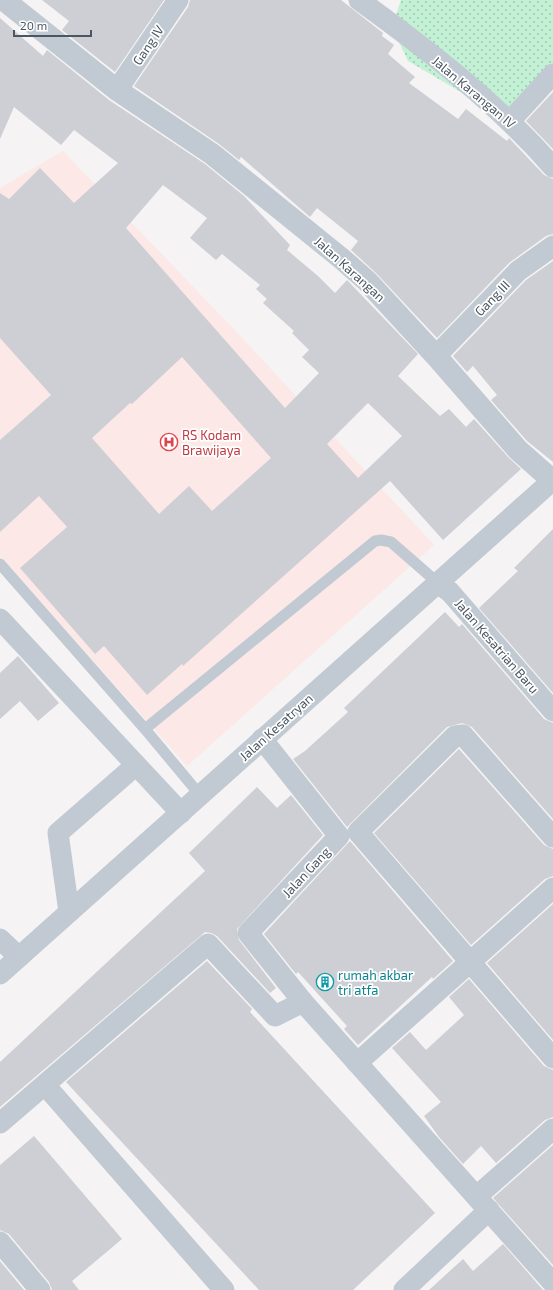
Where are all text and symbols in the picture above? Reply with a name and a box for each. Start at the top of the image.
scale bar [14,12,91,38]
text: 20 m [20,18,47,32]
street label: Gang IV [129,22,167,68]
street label: Jalan Karangan IV [429,52,519,132]
street label: Jalan Karangan [311,233,389,305]
street label: Gang III [471,277,513,319]
place label: RS Kodam Brawijaya [182,427,241,458]
hospital icon: RS Kodam Brawijaya [159,432,179,452]
street label: Jalan Kesatrian Baru [452,595,542,697]
street label: Jalan Kesatryan [236,690,316,764]
street label: Jalan Gang [279,843,333,901]
place label: rumah akbar tri atfa [338,967,413,998]
building icon: rumah akbar tri atfa [315,972,335,992]

